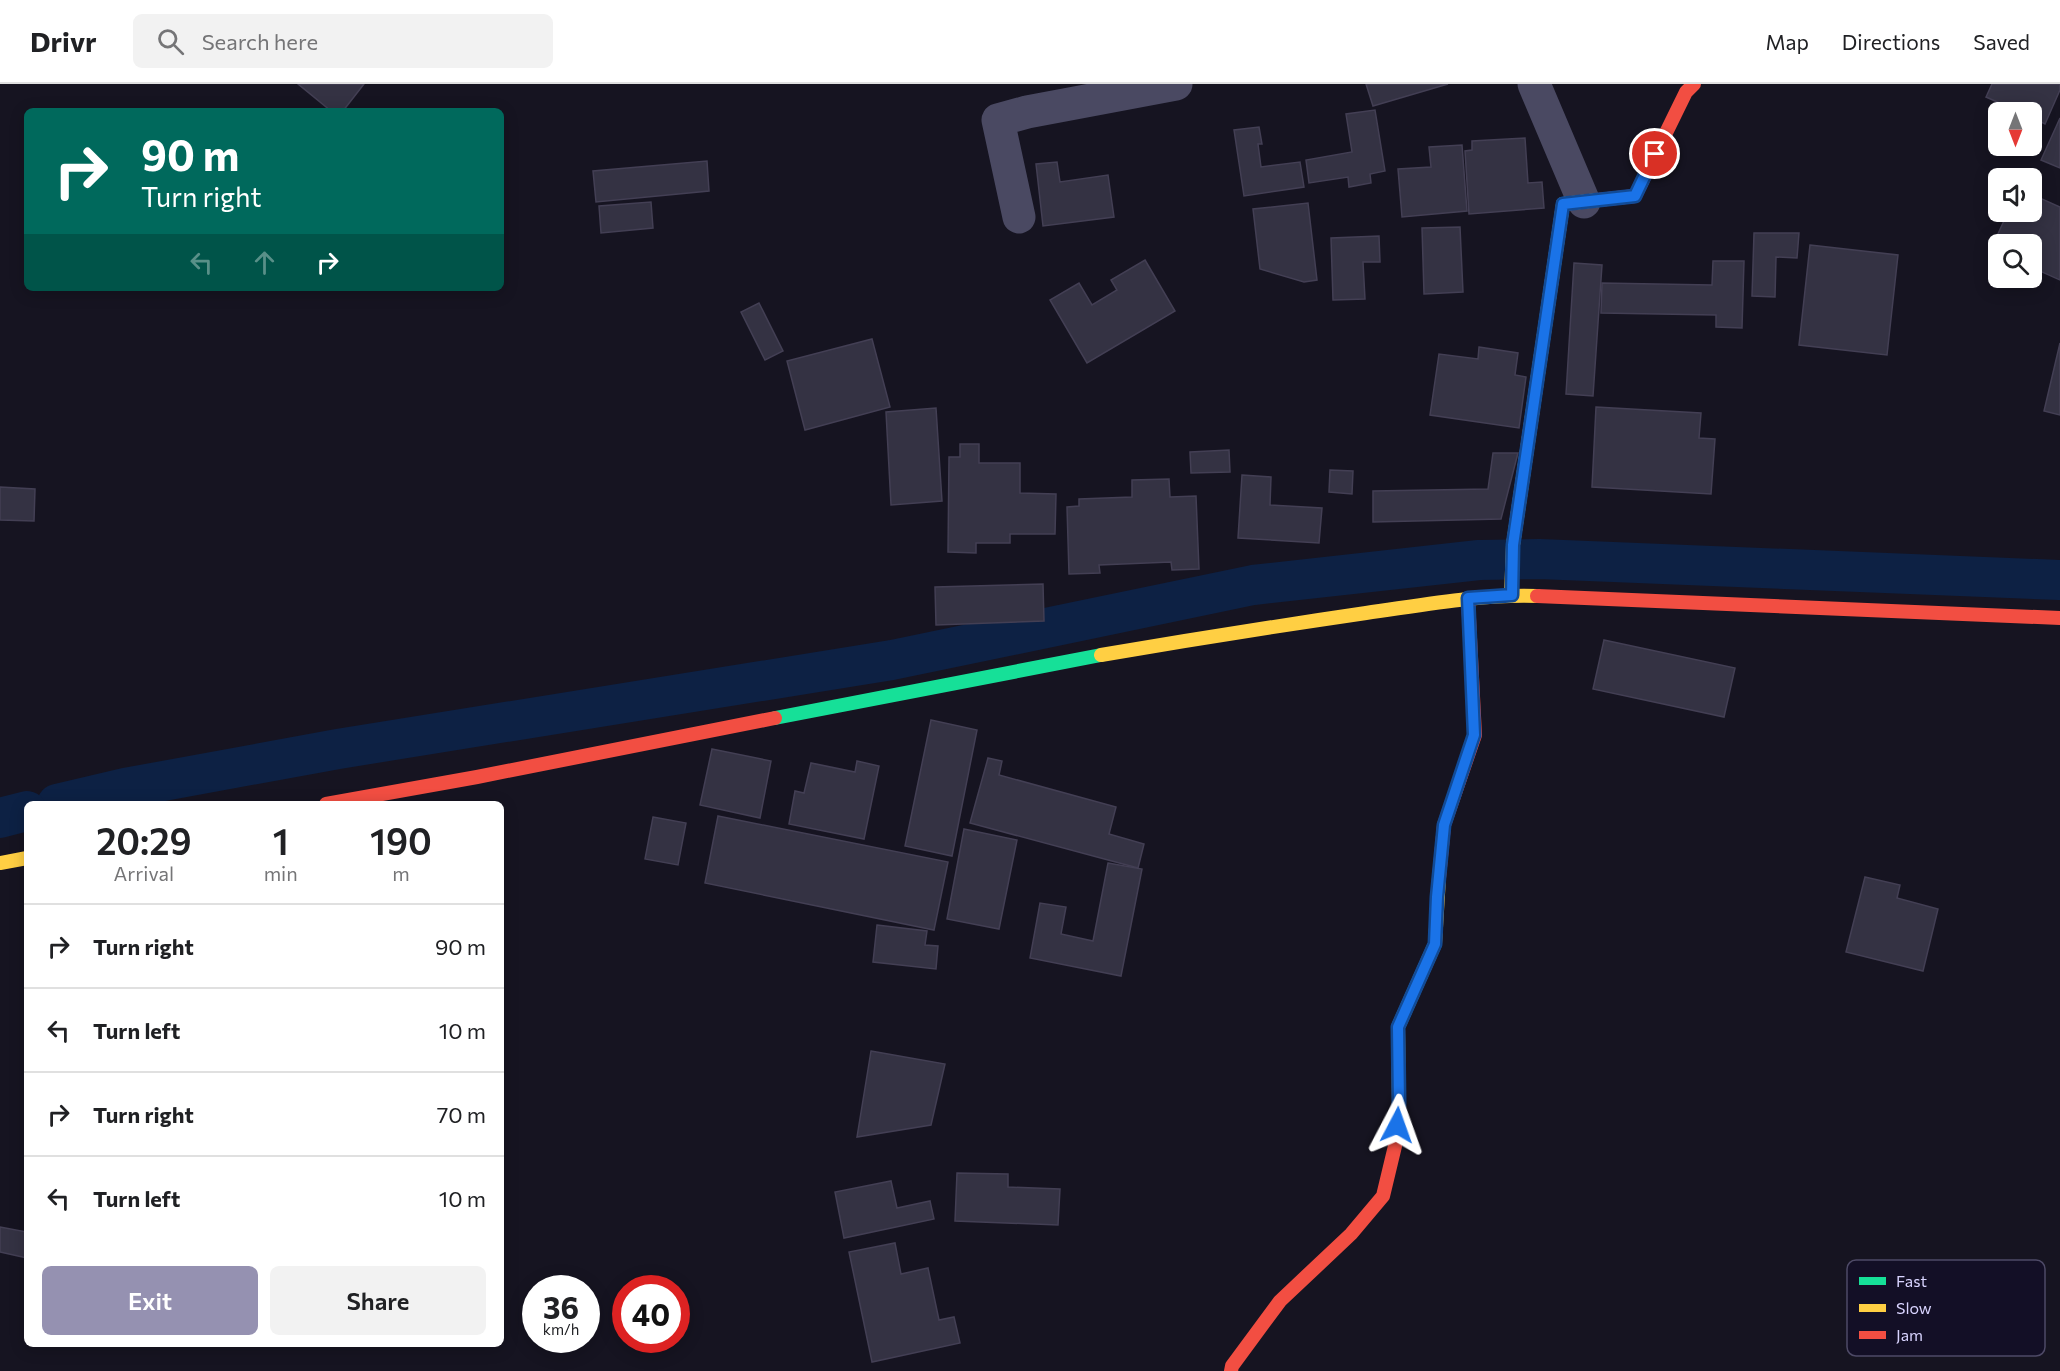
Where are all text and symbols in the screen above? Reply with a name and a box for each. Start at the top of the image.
search box [133,14,553,68]
text: Drivr [30,24,97,58]
icon: search [154,25,187,58]
text: Search here [202,28,318,55]
text: Map [1766,29,1809,54]
text: Directions [1842,29,1940,54]
text: Saved [1973,29,2030,54]
north arrow [1988,102,2042,156]
map controls [1988,102,2042,288]
text: 90 m [141,128,240,180]
pin [1629,128,1680,179]
icon: right [42,132,120,210]
icon: arrive [1638,137,1671,170]
button: sound [1988,168,2042,222]
text: Turn right [141,180,261,213]
button: search [1988,234,2042,288]
icon: left [185,246,218,279]
icon: ahead [248,246,281,279]
icon: right [311,246,344,279]
text: 20:29 [96,818,191,862]
text: 1 [273,818,289,862]
text: 190 [370,818,432,862]
text: Arrival [114,861,174,885]
text: min [264,861,298,885]
text: m [392,861,410,885]
icon: right [42,930,75,963]
text: Turn right [93,933,194,960]
text: 90 m [435,933,486,960]
icon: left [42,1014,75,1047]
text: Turn left [93,1017,180,1044]
text: 10 m [439,1017,486,1044]
position arrow [1365,1093,1429,1157]
icon: right [42,1098,75,1131]
text: Turn right [93,1101,194,1128]
text: 70 m [437,1101,486,1128]
icon: left [42,1182,75,1215]
text: Turn left [93,1185,180,1212]
text: 10 m [439,1185,486,1212]
legend [1847,1260,2045,1356]
button: Exit [42,1266,258,1335]
button: Share [270,1266,486,1335]
text: Fast [1896,1271,1927,1290]
speed limit sign: 40 [612,1275,690,1353]
text: 36 [543,1288,579,1325]
text: Slow [1896,1298,1932,1317]
text: km/h [543,1320,579,1338]
text: Jam [1896,1325,1923,1344]

